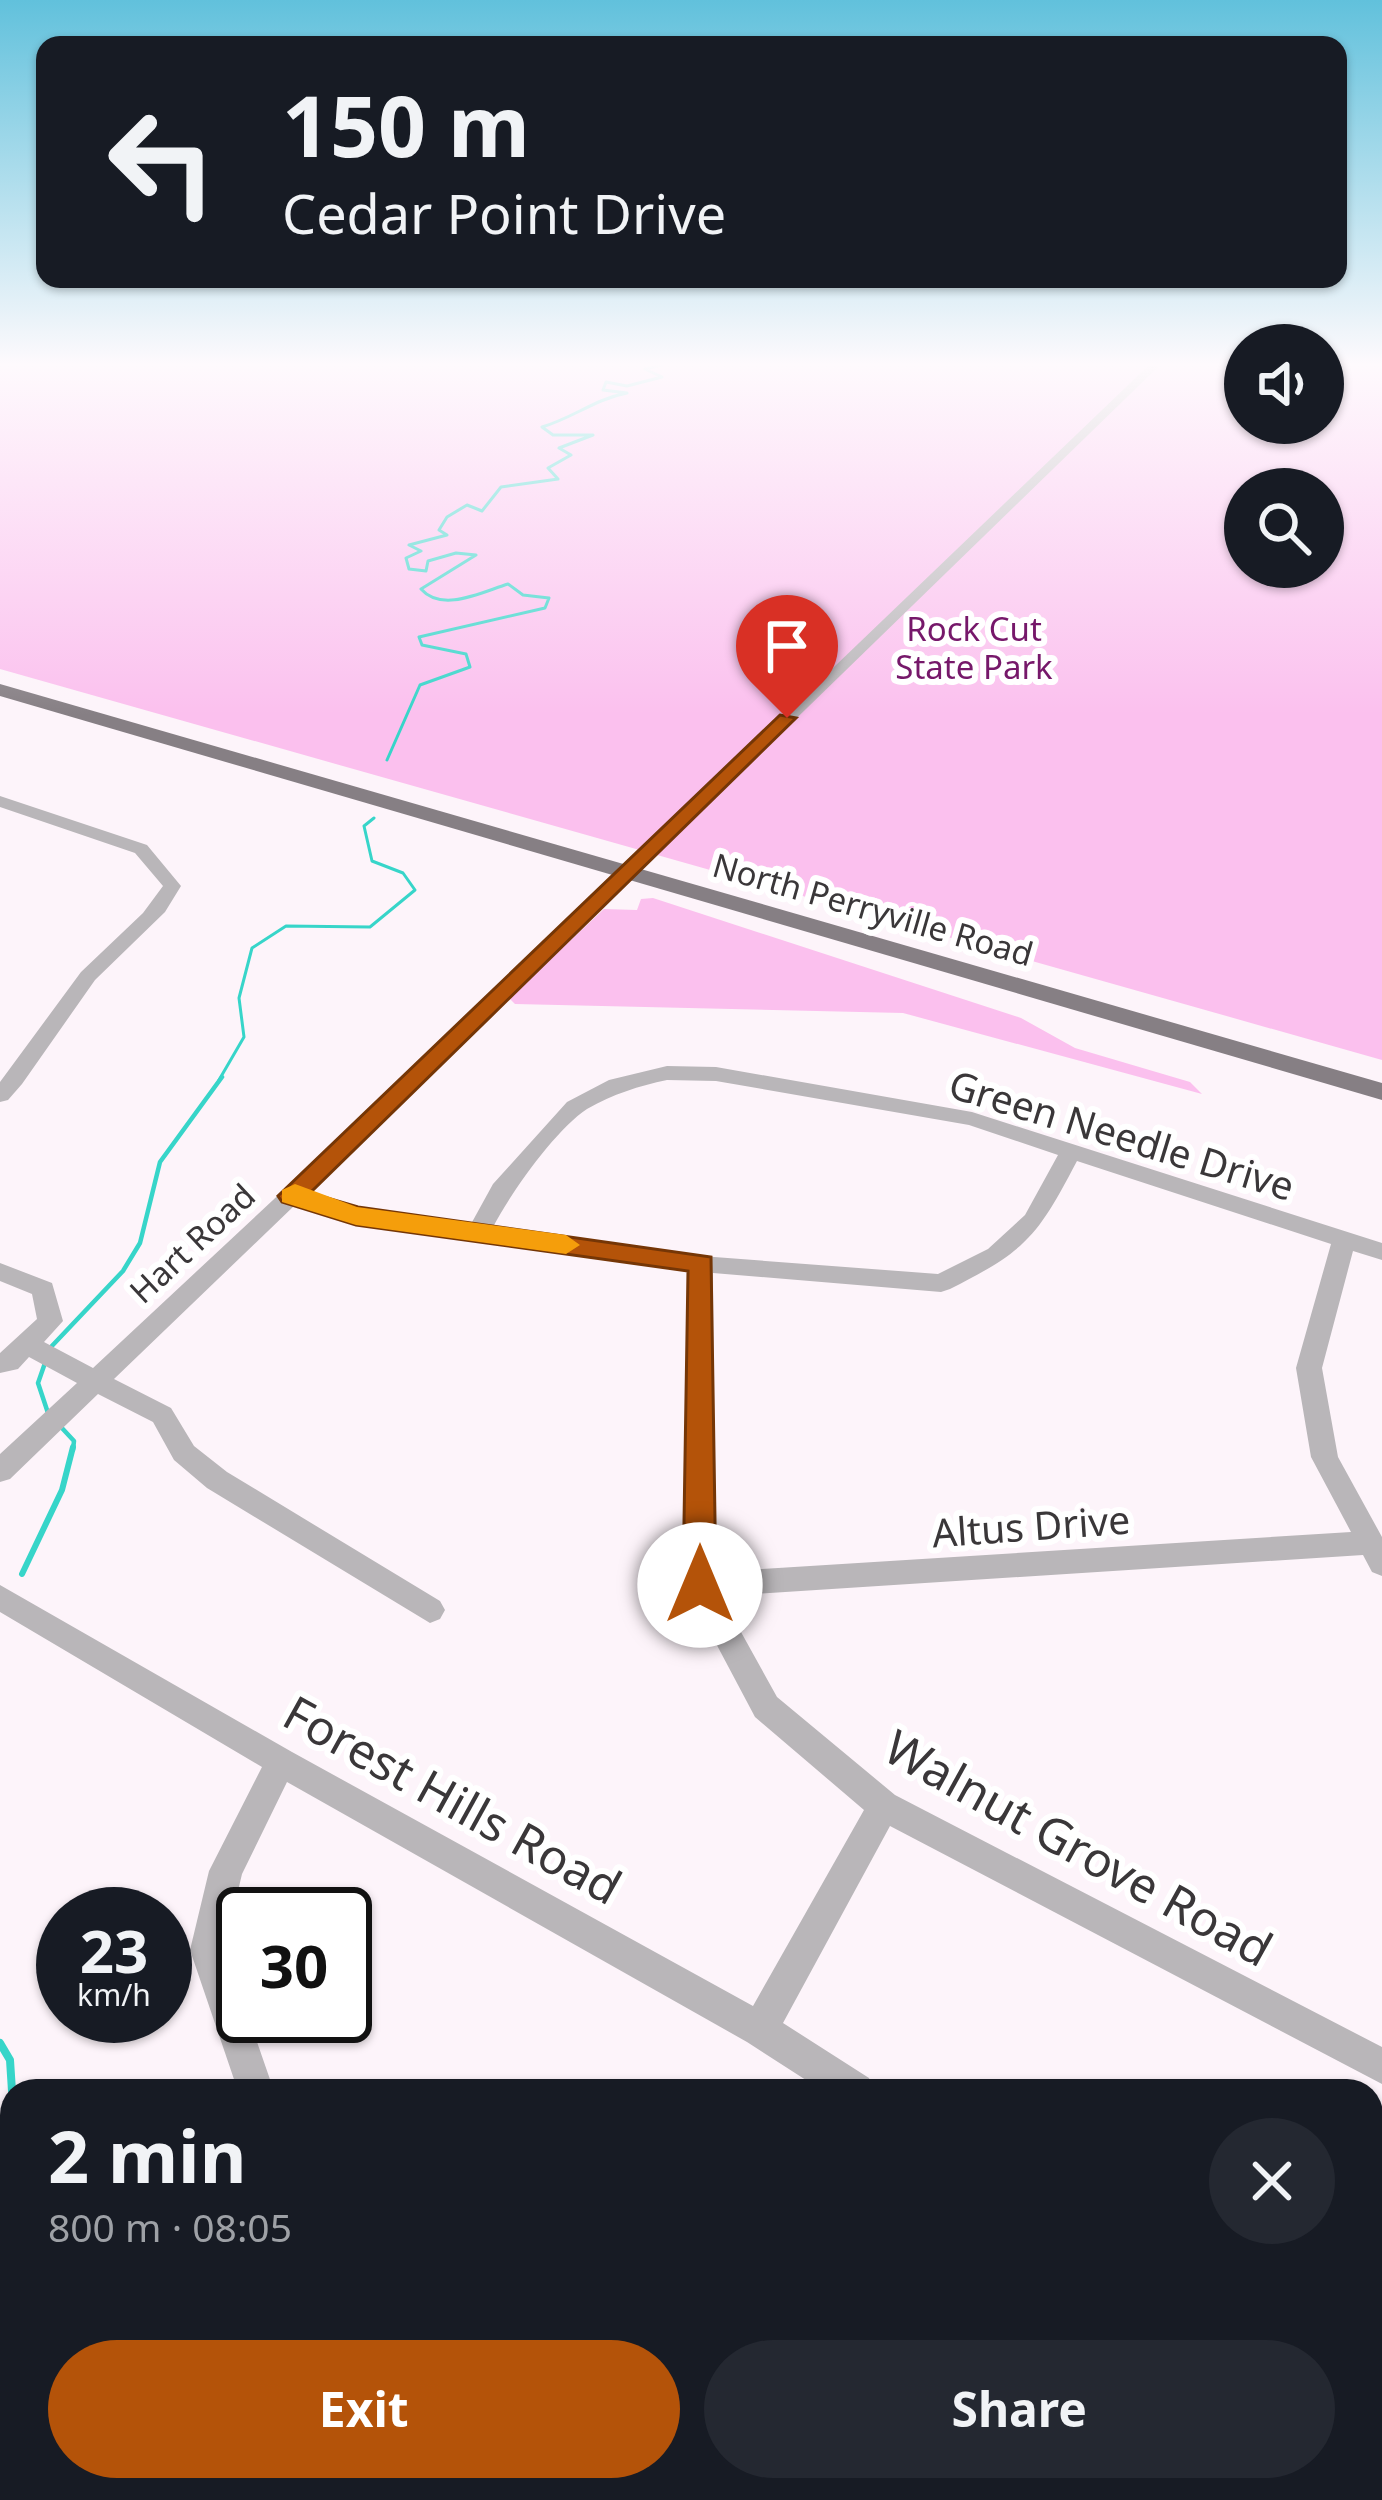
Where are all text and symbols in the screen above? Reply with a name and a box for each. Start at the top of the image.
text: 150 m [282,67,530,182]
icon: left [84,84,240,240]
text: Cedar Point Drive [282,176,726,250]
map controls [1224,324,1344,588]
button: sound [1224,324,1344,444]
button: search [1224,468,1344,588]
pin [736,595,838,718]
park label: Rock Cut State Park [895,606,1053,689]
icon: arrive [754,613,820,679]
street label: North Perryville Road [708,842,1038,976]
street label: Green Needle Drive [943,1056,1301,1212]
street label: Hart Road [119,1173,265,1313]
street label: Altus Drive [930,1492,1132,1558]
position arrow [637,1522,763,1648]
street label: Forest Hills Road [273,1679,633,1919]
street label: Walnut Grove Road [874,1714,1284,1980]
speed limit sign: 30 [216,1887,372,2043]
text: 23 [80,1909,148,1991]
text: km/h [77,1974,151,2015]
text: 2 min [48,2106,246,2204]
button: close [1209,2118,1335,2244]
text: 800 m · 08:05 [48,2200,292,2253]
button: Exit [48,2340,680,2478]
button: Share [704,2340,1335,2478]

